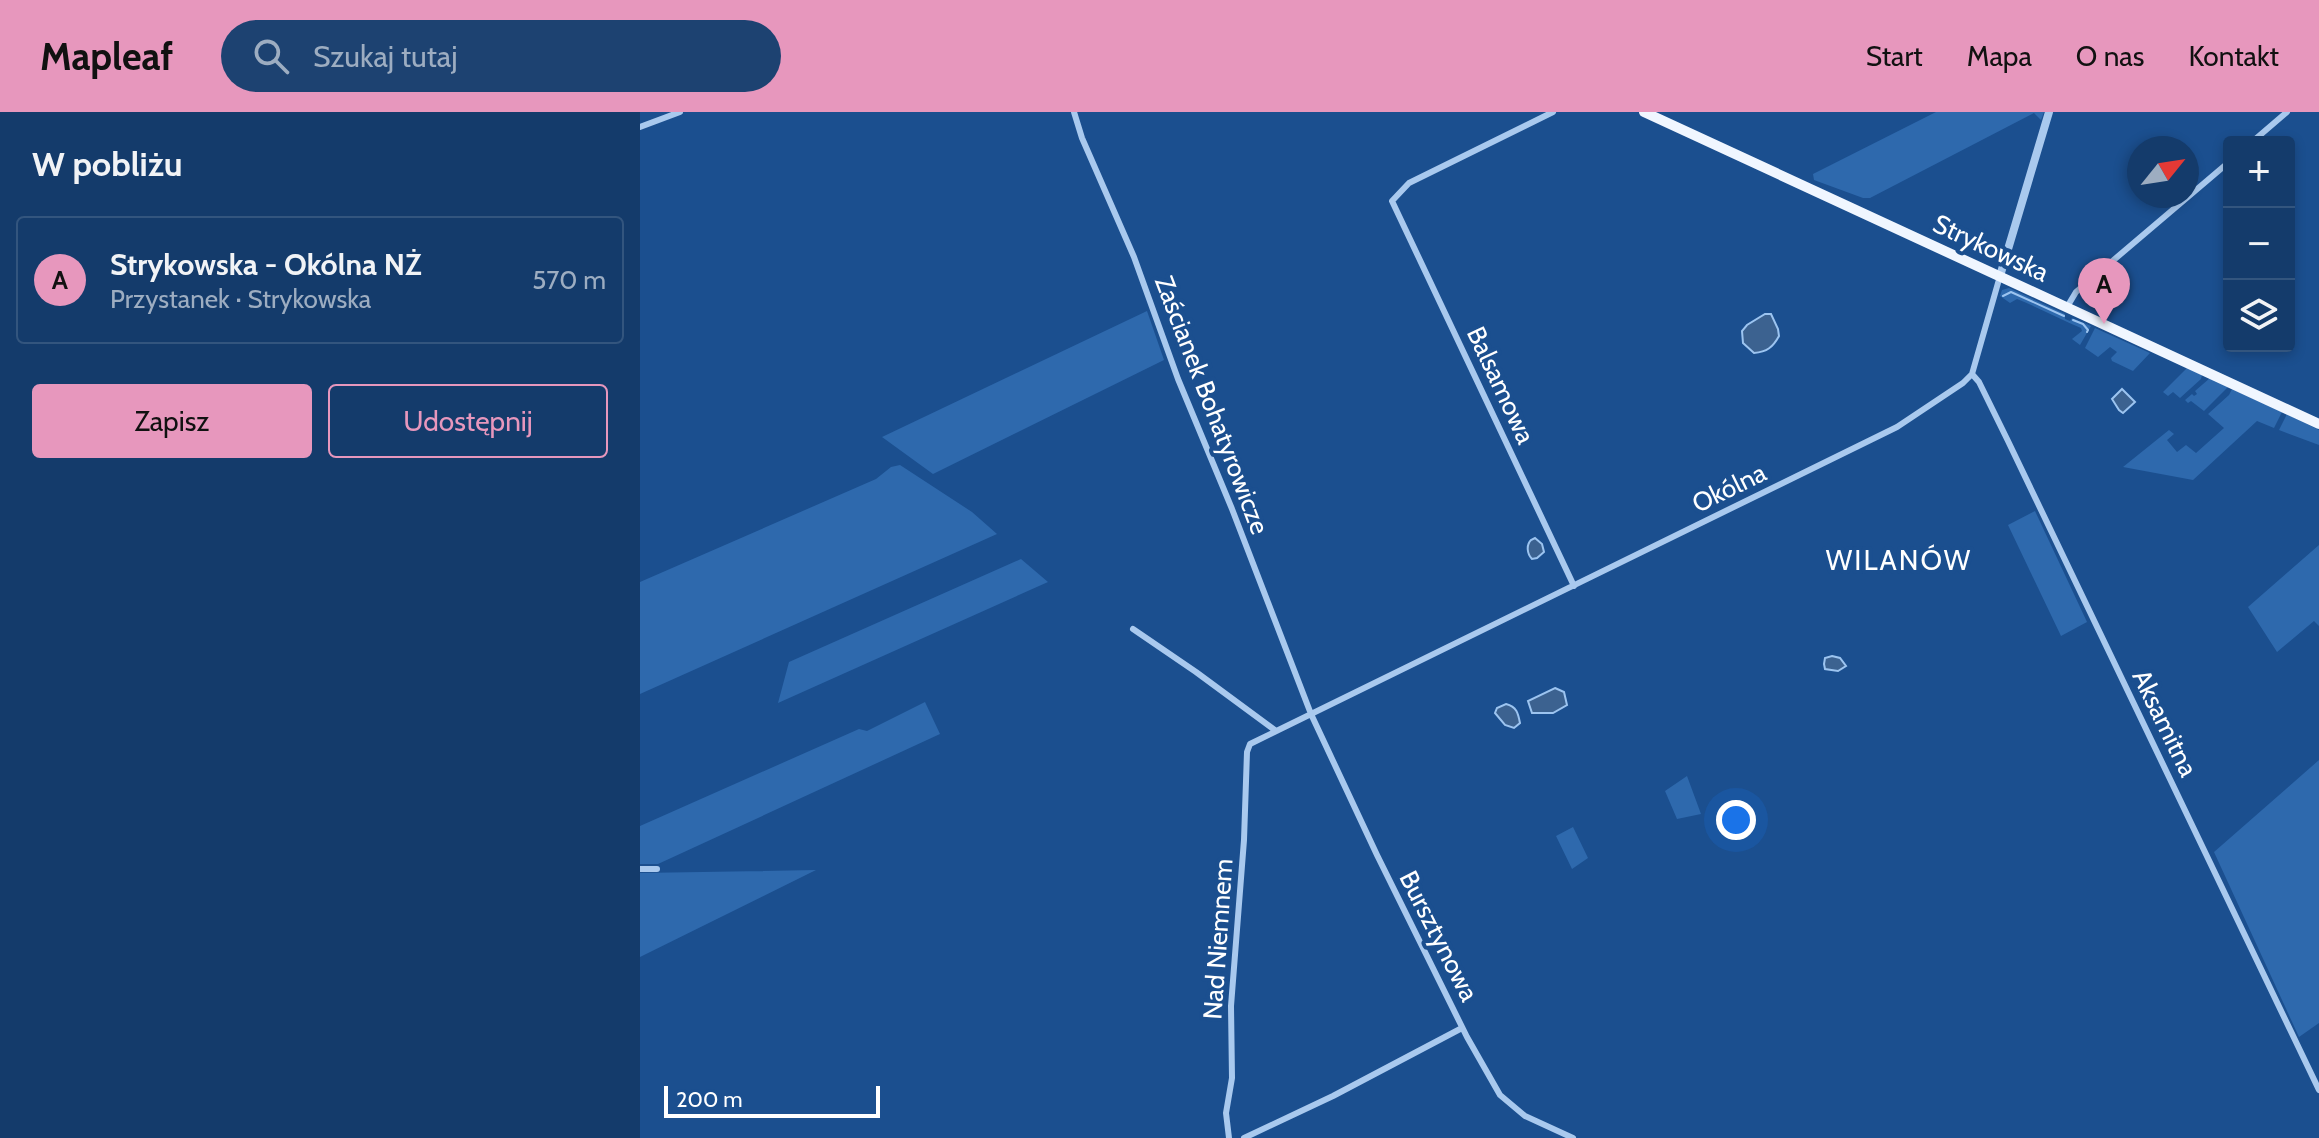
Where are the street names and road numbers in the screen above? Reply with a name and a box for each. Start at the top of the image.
street label: Strykowska [1928,207,2054,289]
street label: Zaścianek Bohatyrowicze [1148,271,1276,539]
street label: Balsamowa [1460,321,1542,449]
street label: Okólna [1687,456,1772,520]
street label: Aksamitna [2125,664,2205,782]
street label: Nad Niemnem [1196,858,1240,1020]
street label: Bursztynowa [1392,865,1486,1007]

